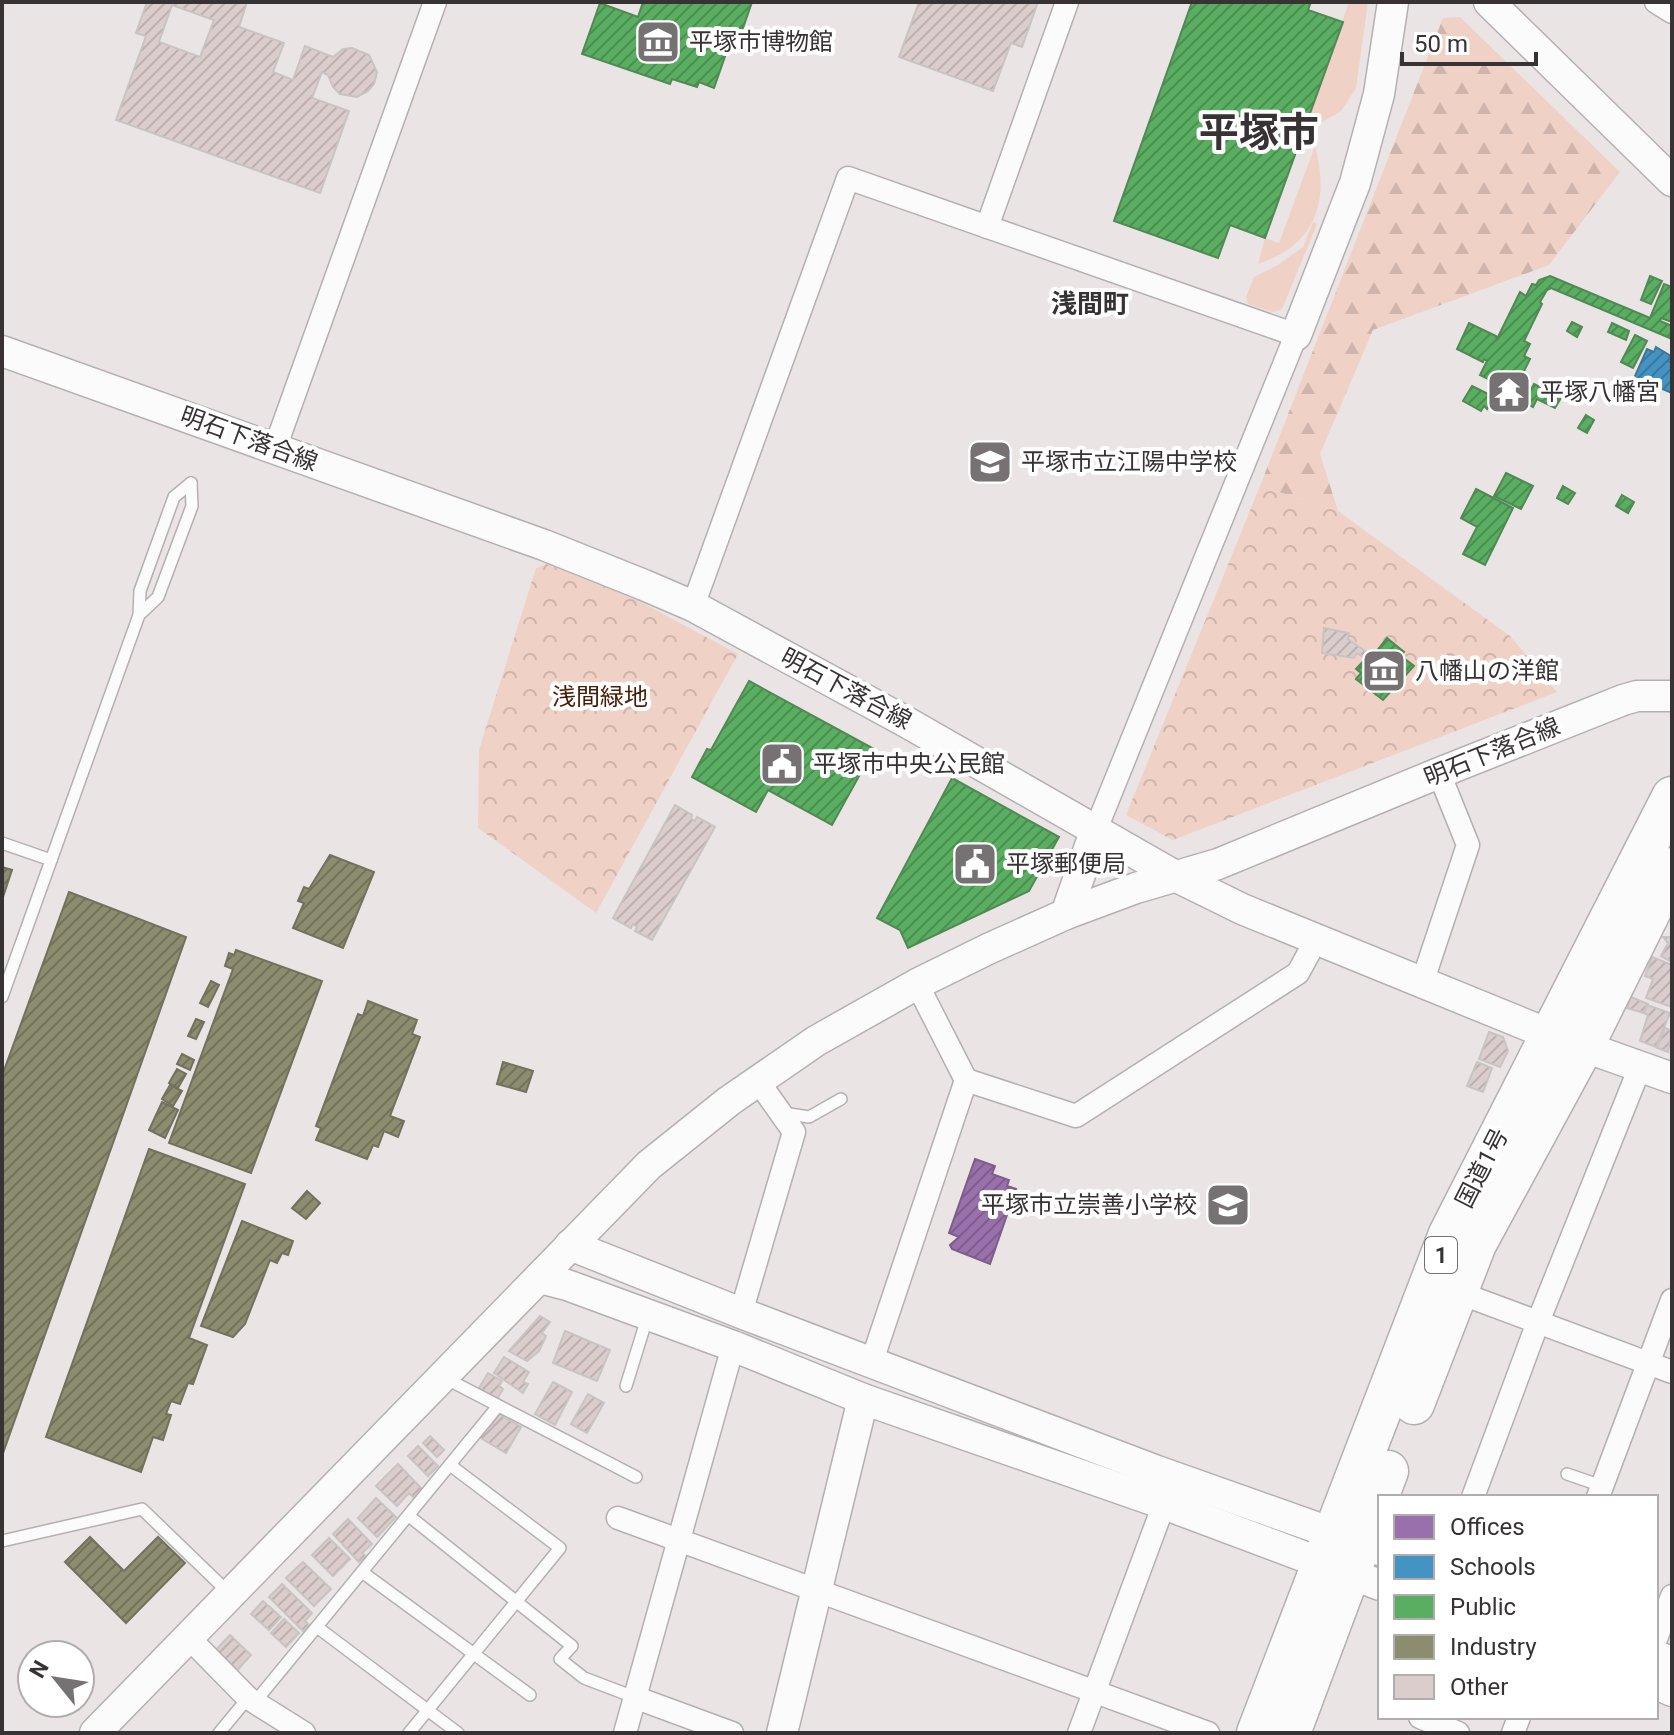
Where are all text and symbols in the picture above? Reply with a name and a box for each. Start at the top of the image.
scale bar [1402,16,1536,66]
museum icon: 平塚市博物館 [634,18,682,66]
place label: 平塚市博物館 [689,28,833,56]
text: 50 m [1414,30,1468,58]
district label: 平塚市 [1199,109,1319,156]
district label: 浅間町 [1051,289,1129,319]
temple icon: 平塚八幡宮 [1485,368,1533,416]
place label: 平塚八幡宮 [1540,378,1660,406]
street label: 明石下落合線 [177,401,321,477]
school or university icon: 平塚市立江陽中学校 [966,438,1014,486]
place label: 平塚市立江陽中学校 [1021,448,1237,476]
street label: 明石下落合線 [776,643,916,735]
museum icon: 八幡山の洋館 [1360,647,1408,695]
place label: 八幡山の洋館 [1415,657,1559,685]
park label: 浅間緑地 [552,683,648,711]
street label: 明石下落合線 [1420,712,1564,792]
public building icon: 平塚市中央公民館 [758,740,806,788]
place label: 平塚市中央公民館 [813,750,1005,778]
public building icon: 平塚郵便局 [951,840,999,888]
place label: 平塚郵便局 [1006,850,1126,878]
street label: 国道1号 [1450,1124,1514,1212]
school or university icon: 平塚市立崇善小学校 [1204,1181,1252,1229]
place label: 平塚市立崇善小学校 [981,1191,1197,1219]
road number: 1 [1425,1237,1457,1273]
legend [1378,1495,1658,1719]
text: Offices [1450,1513,1525,1541]
text: Schools [1450,1553,1536,1581]
text: Public [1450,1593,1516,1621]
text: Industry [1450,1633,1537,1661]
north arrow [16,1639,96,1719]
text: N [24,1656,54,1682]
text: Other [1450,1673,1508,1701]

